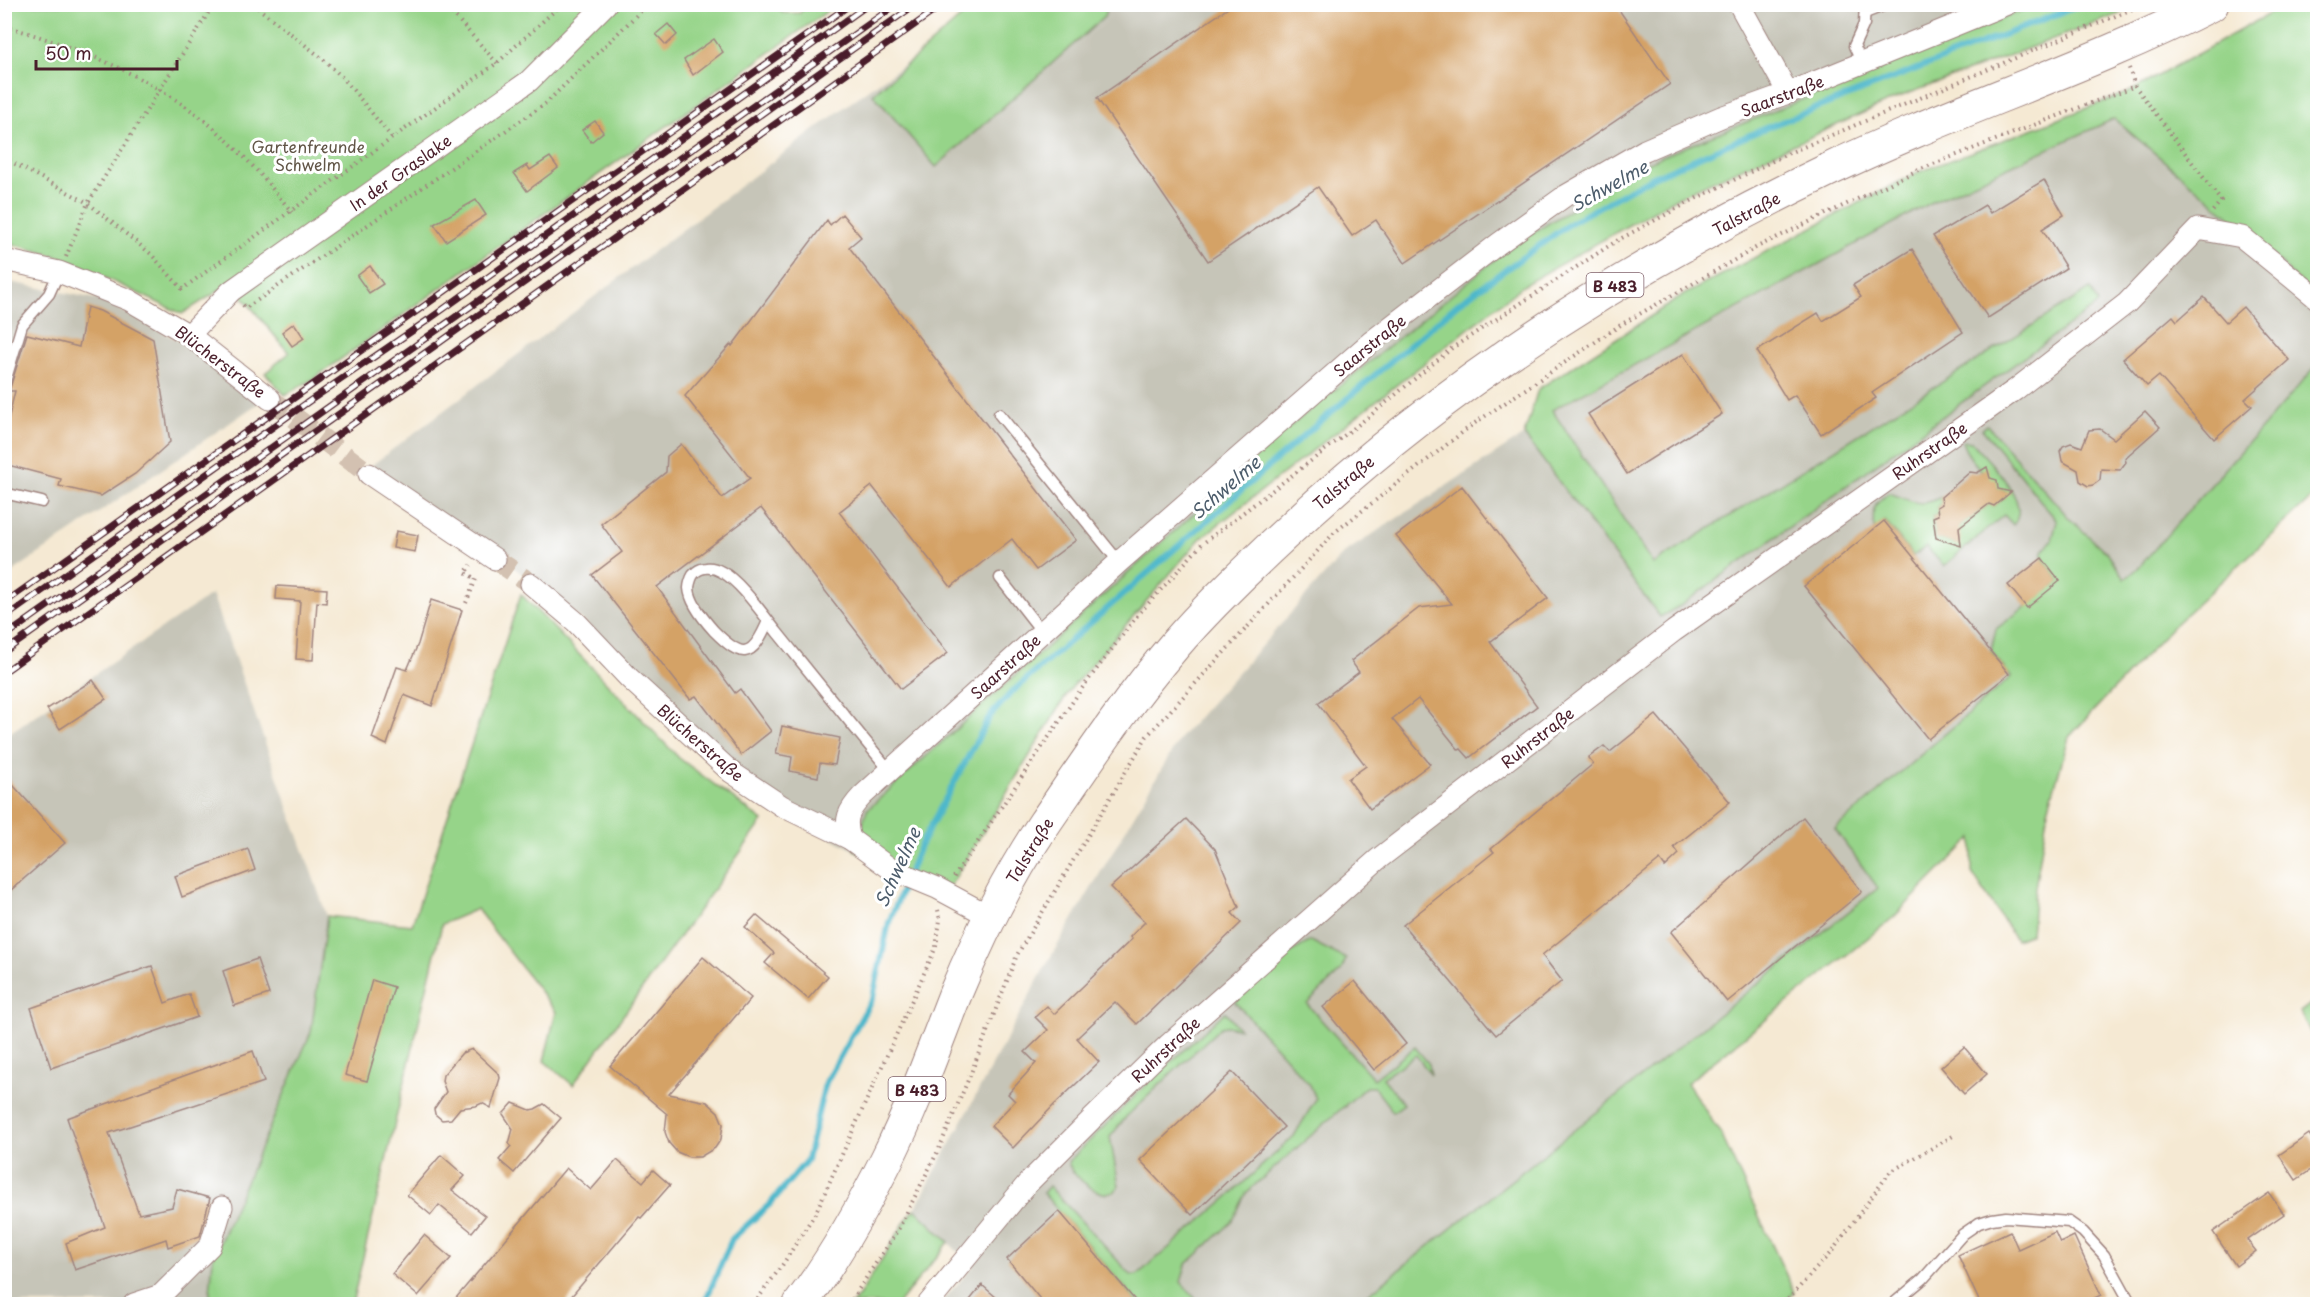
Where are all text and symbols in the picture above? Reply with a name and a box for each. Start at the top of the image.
scale bar [36,33,177,71]
text: 50 m [45,39,92,66]
street label: Saarstraße [1737,68,1827,122]
street label: In der Graslake [344,128,456,216]
park label: Gartenfreunde Schwelm [251,134,365,176]
water label: Schwelme [1565,152,1654,217]
street label: Talstraße [1708,185,1784,241]
road number: B 483 [1586,273,1644,297]
street label: Saarstraße [1327,308,1411,382]
street label: Blücherstraße [171,319,271,403]
street label: Ruhrstraße [1886,415,1972,485]
water label: Schwelme [1184,448,1267,525]
street label: Talstraße [1307,449,1379,515]
street label: Saarstraße [965,628,1045,704]
street label: Blücherstraße [652,698,750,786]
street label: Ruhrstraße [1495,701,1579,773]
street label: Talstraße [999,812,1059,888]
water label: Schwelme [867,822,927,911]
street label: Ruhrstraße [1125,1011,1205,1087]
road number: B 483 [888,1077,946,1101]

